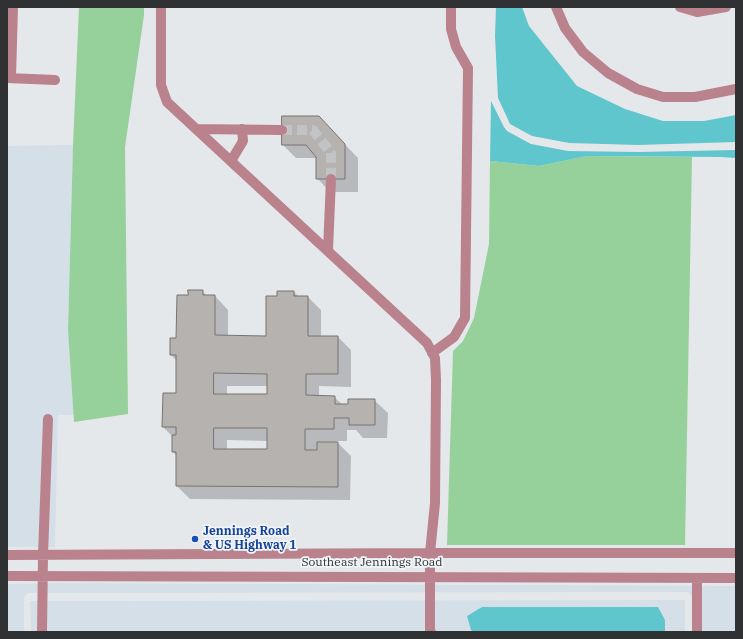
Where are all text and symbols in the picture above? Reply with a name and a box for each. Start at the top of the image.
place label: Jennings Road & US Highway 1 [203,525,296,553]
marker: Jennings Road & US Highway 1 [190,534,200,544]
street label: Southeast Jennings Road [301,556,443,570]

